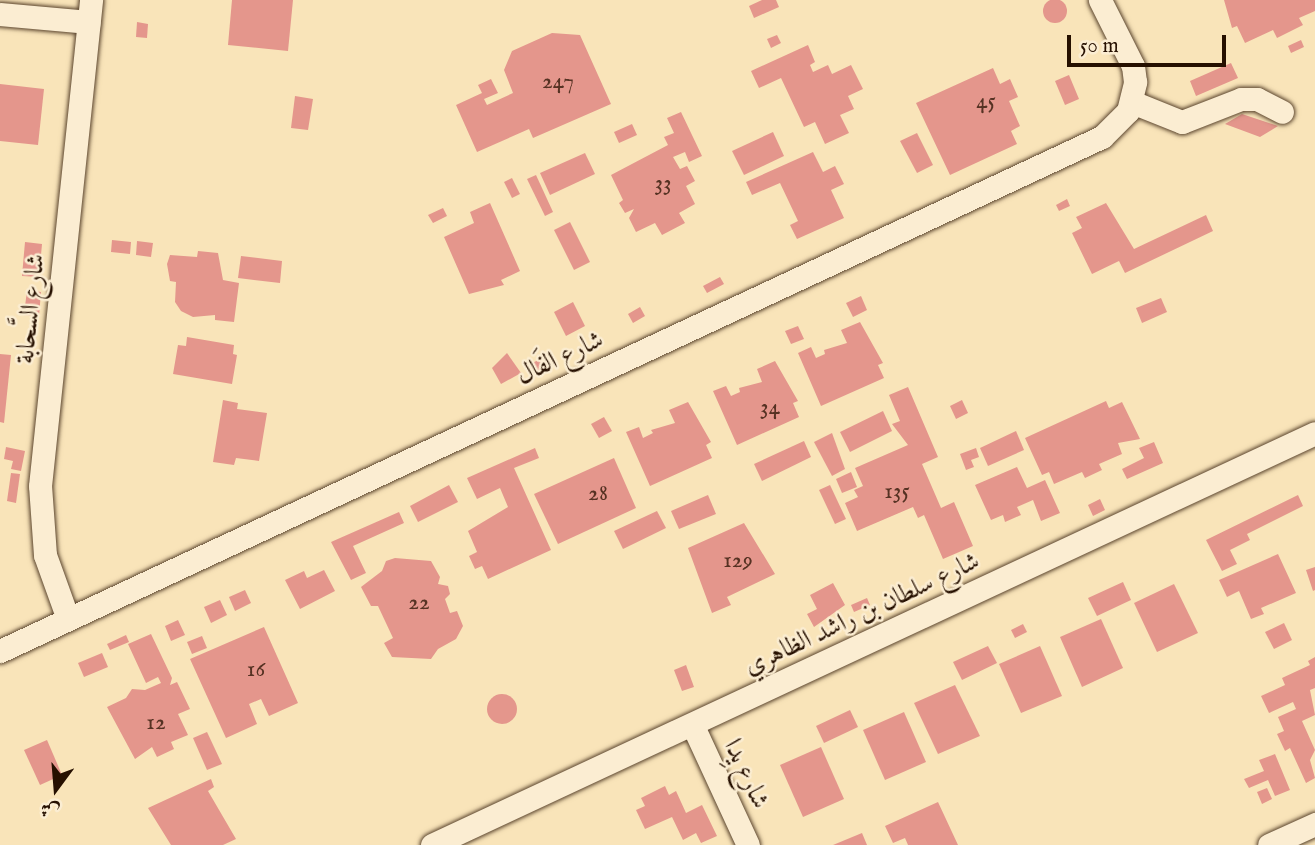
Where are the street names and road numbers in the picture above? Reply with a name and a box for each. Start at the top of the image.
street label: شارع السَّحابة [10,252,52,366]
street label: شارع الفَال [512,324,608,392]
street label: شارع سلطان بن راشد الظاهري [739,546,985,682]
street label: شارع يِدا [716,734,776,814]

